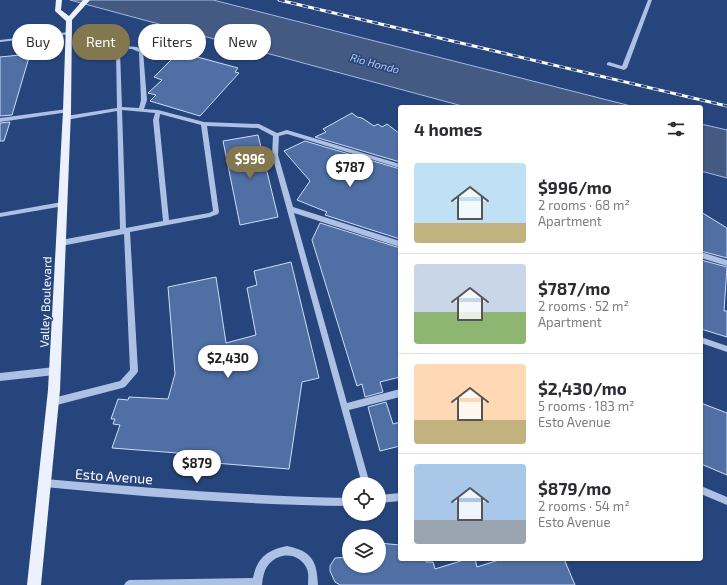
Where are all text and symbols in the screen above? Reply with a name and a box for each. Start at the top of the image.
chip: Buy [12,24,64,60]
chip: Rent [72,24,130,60]
chip: Filters [138,24,206,60]
chip: New [214,24,271,60]
water label: Rio Hondo [349,50,401,76]
icon: filters [665,118,687,140]
text: 4 homes [414,119,482,139]
pin: $996 [226,146,274,180]
text: $996 [235,151,265,167]
pin: $787 [326,154,374,188]
text: $787 [335,159,365,175]
text: $996/mo [538,177,612,197]
icon: home [446,179,494,227]
text: 2 rooms · 68 m² [538,197,630,213]
text: Apartment [538,213,602,229]
street label: Valley Boulevard [36,256,54,348]
text: $787/mo [538,278,610,298]
icon: home [446,280,494,328]
text: 2 rooms · 52 m² [538,298,629,314]
text: Apartment [538,314,602,330]
pin: $2,430 [195,345,261,379]
text: $2,430 [207,350,249,366]
text: $2,430/mo [538,378,627,398]
icon: home [446,380,494,428]
text: 5 rooms · 183 m² [538,398,635,414]
text: Esto Avenue [538,414,610,430]
pin: $879 [173,450,221,484]
text: $879 [182,455,212,471]
street label: Esto Avenue [75,465,153,487]
map controls [342,477,386,573]
button: locate [342,477,386,521]
text: $879/mo [538,478,611,498]
icon: home [446,480,494,528]
text: 2 rooms · 54 m² [538,498,630,514]
text: Esto Avenue [538,514,610,530]
button: layers [342,529,386,573]

